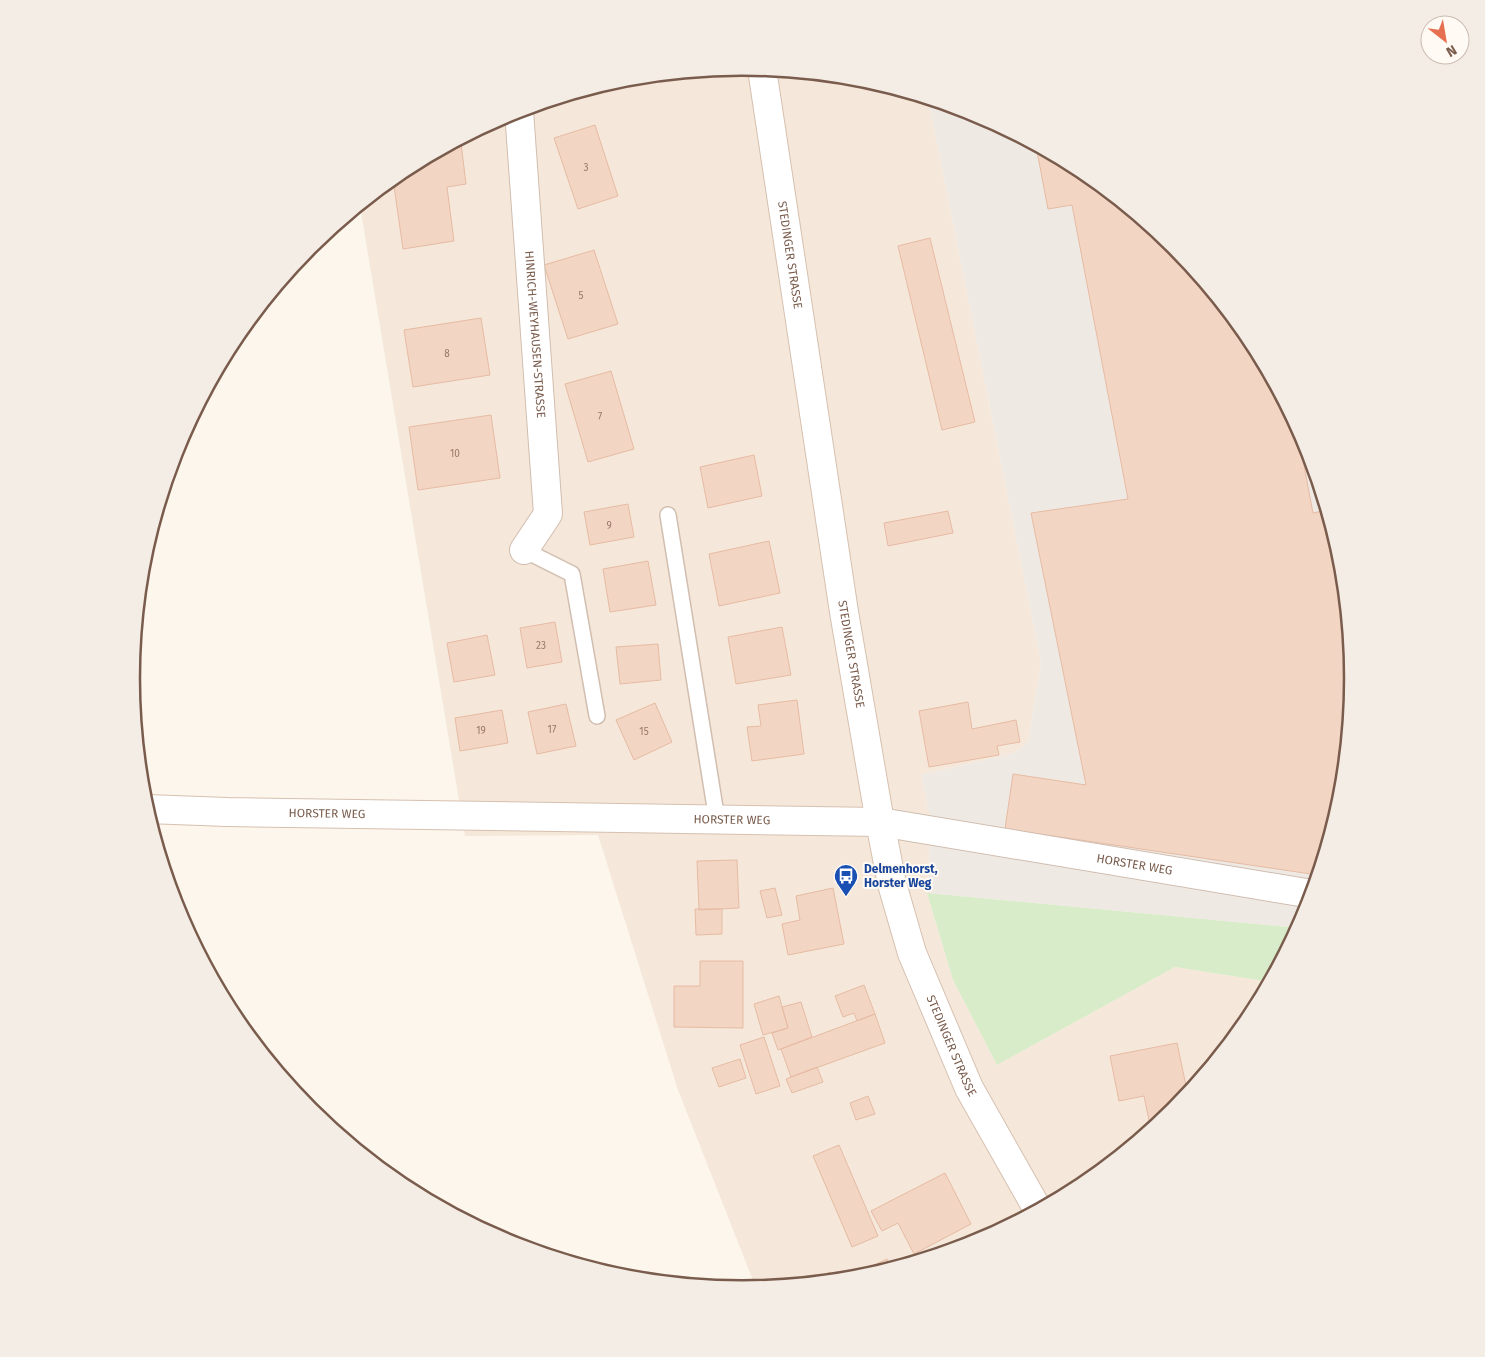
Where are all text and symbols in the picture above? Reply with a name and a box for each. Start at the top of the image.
north arrow [1420,15,1470,65]
text: N [1443,41,1460,60]
house number: 3 [584,162,589,174]
street label: STEDINGER STRASSE [775,200,805,310]
street label: HINRICH-WEYHAUSEN-STRASSE [522,250,548,419]
house number: 5 [578,290,584,302]
house number: 8 [444,348,450,360]
house number: 7 [598,411,603,423]
house number: 10 [450,448,460,460]
house number: 9 [606,520,612,532]
street label: STEDINGER STRASSE [835,599,867,709]
house number: 23 [536,640,546,652]
house number: 17 [548,724,557,736]
house number: 19 [476,725,486,737]
house number: 15 [639,726,649,738]
street label: HORSTER WEG [288,806,365,821]
street label: HORSTER WEG [693,812,770,827]
street label: HORSTER WEG [1095,851,1174,878]
place label: Delmenhorst, Horster Weg [864,862,938,890]
bus stop icon: Delmenhorst, Horster Weg [833,863,859,897]
street label: STEDINGER STRASSE [924,993,979,1099]

